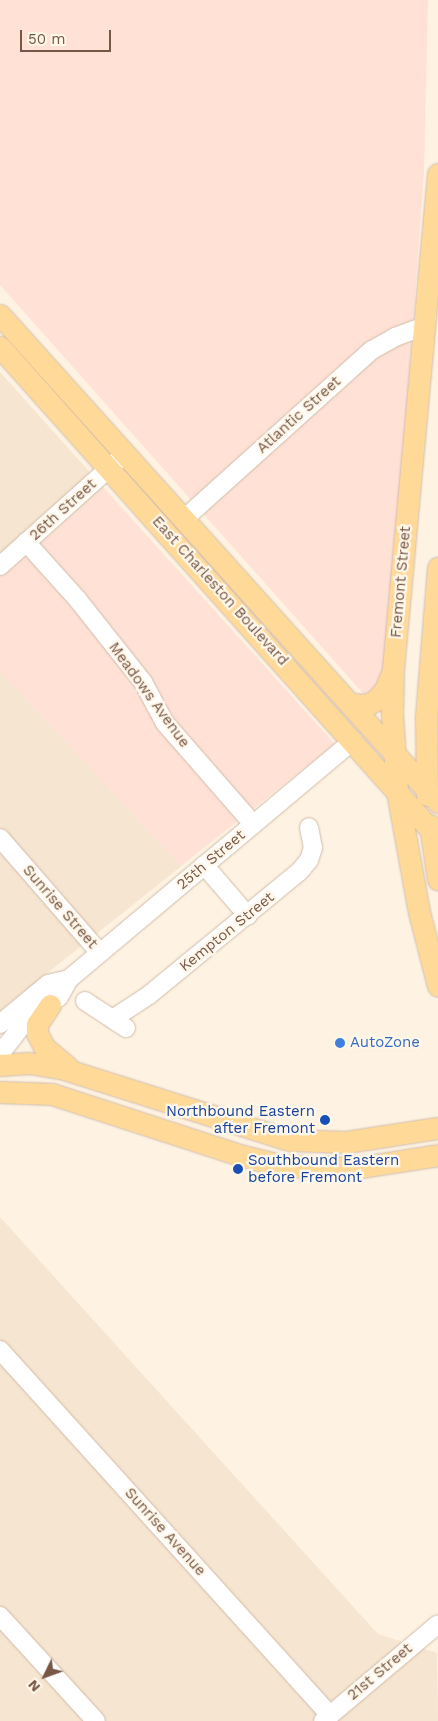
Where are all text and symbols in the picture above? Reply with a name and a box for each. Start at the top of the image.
scale bar [22,20,114,52]
text: 50 m [28,30,65,48]
street label: Atlantic Street [253,373,345,457]
street label: 26th Street [26,475,100,545]
street label: East Charleston Boulevard [148,513,292,669]
street label: Fremont Street [387,525,415,639]
street label: Meadows Avenue [105,639,193,751]
street label: 25th Street [173,826,249,894]
street label: Sunrise Street [19,861,101,953]
street label: Kempton Street [176,888,278,976]
place label: AutoZone [350,1034,420,1052]
marker: AutoZone [334,1037,346,1049]
place label: Northbound Eastern after Fremont [166,1102,315,1137]
marker: Northbound Eastern after Fremont [319,1114,331,1126]
place label: Southbound Eastern before Fremont [248,1151,399,1186]
marker: Southbound Eastern before Fremont [232,1163,244,1175]
street label: Sunrise Avenue [121,1484,209,1580]
street label: 21st Street [344,1640,416,1704]
north arrow [20,1651,70,1701]
text: N [24,1677,43,1695]

